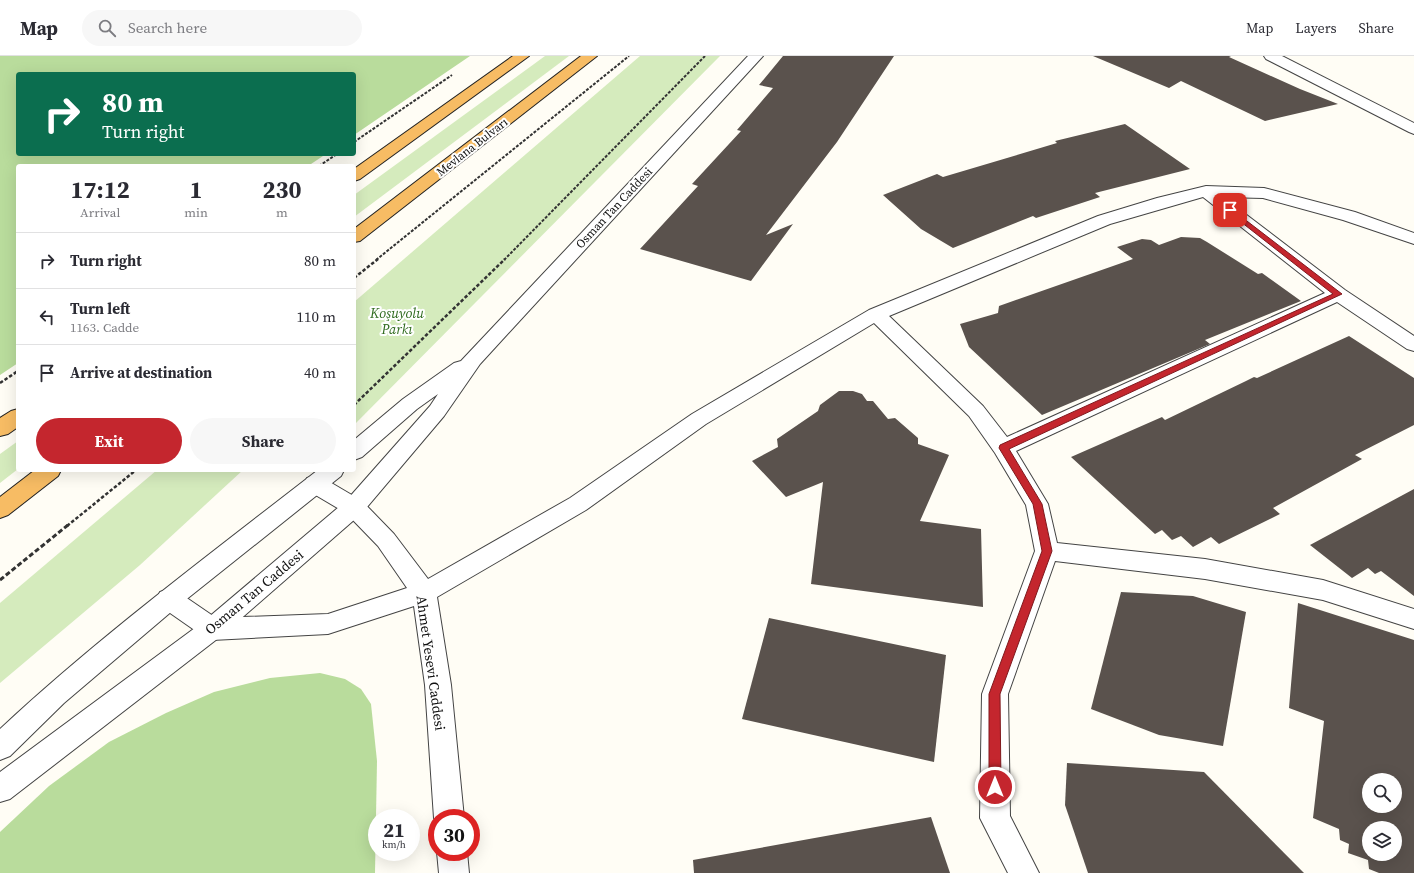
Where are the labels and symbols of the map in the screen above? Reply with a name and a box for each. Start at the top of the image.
street label: Mevlana Bulvarı [433,114,511,180]
street label: Osman Tan Caddesi [572,164,656,252]
pin [1213,193,1247,227]
park label: Koşuyolu Parkı [369,303,424,339]
street label: Osman Tan Caddesi [200,545,308,639]
street label: Ahmet Yesevi Caddesi [412,594,450,732]
position arrow [974,766,1016,808]
speed limit sign: 30 [428,809,480,861]

